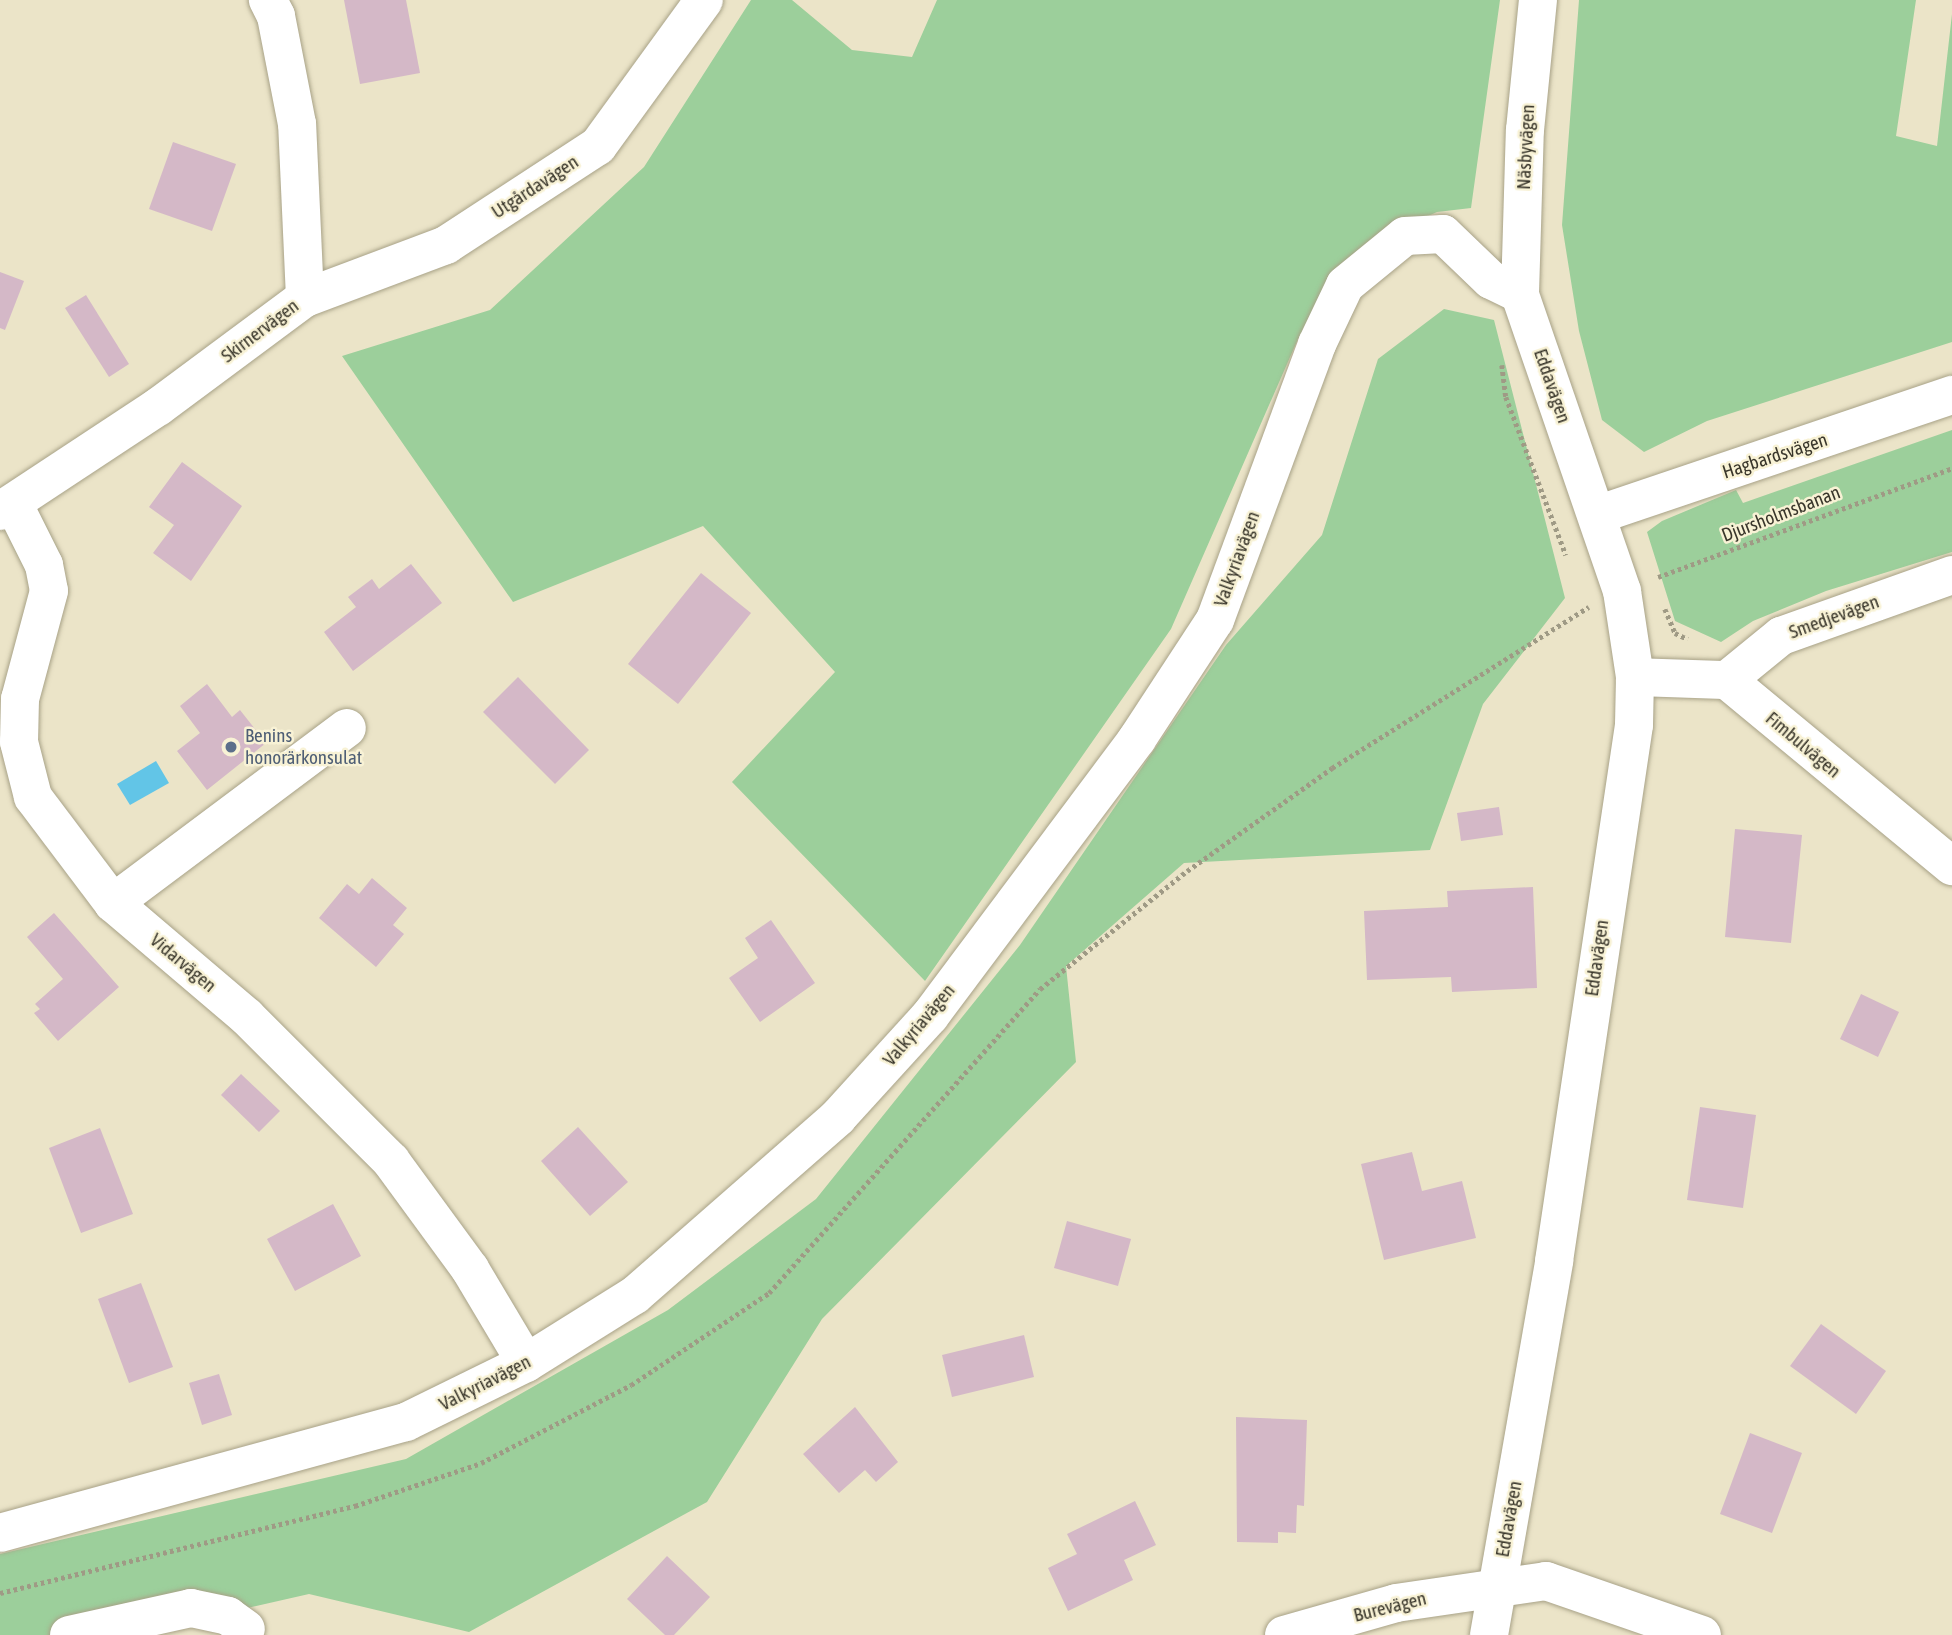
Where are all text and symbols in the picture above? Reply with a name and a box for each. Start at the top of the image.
street label: Näsbyvägen [1512,104,1540,190]
street label: Utgårdavägen [487,151,583,223]
street label: Skirnervägen [217,294,303,368]
street label: Eddavägen [1529,346,1575,426]
street label: Hagbardsvägen [1719,428,1831,484]
street label: Djursholmsbanan [1718,481,1844,547]
street label: Valkyriavägen [1209,508,1265,610]
street label: Smedjevägen [1786,590,1882,644]
street label: Fimbulvägen [1761,707,1845,783]
place label: Benins honorärkonsulat [245,725,362,769]
marker: Benins honorärkonsulat [223,739,239,755]
street label: Eddavägen [1580,918,1614,998]
street label: Vidarvägen [145,929,221,997]
street label: Valkyriavägen [878,979,960,1071]
street label: Valkyriavägen [435,1350,535,1416]
street label: Eddavägen [1491,1479,1527,1559]
street label: Burevägen [1351,1587,1429,1627]

